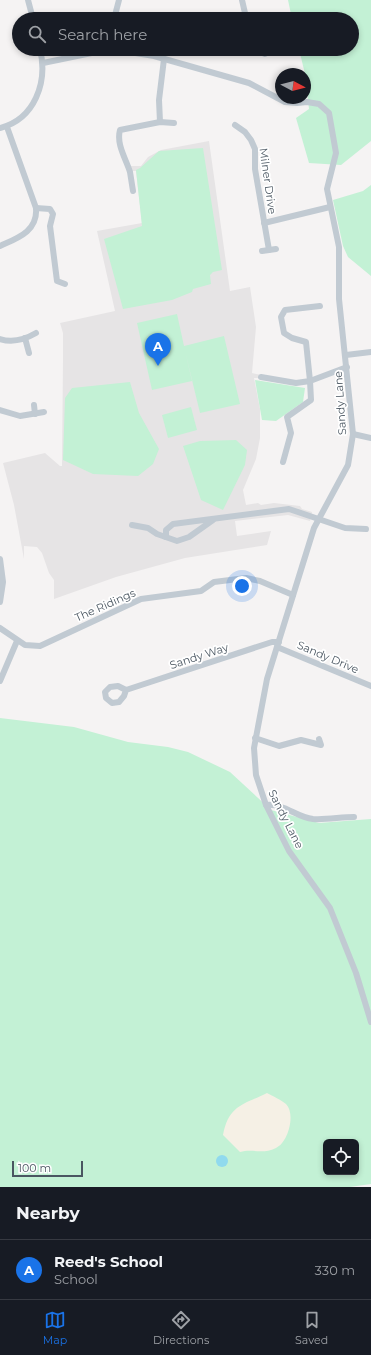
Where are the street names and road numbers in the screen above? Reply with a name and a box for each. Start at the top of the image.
street label: Milner Drive [256,147,280,215]
street label: Sandy Lane [331,370,349,435]
street label: The Ridings [72,585,138,625]
street label: Sandy Drive [295,638,361,676]
street label: Sandy Way [168,640,230,672]
street label: Sandy Lane [265,787,307,851]

